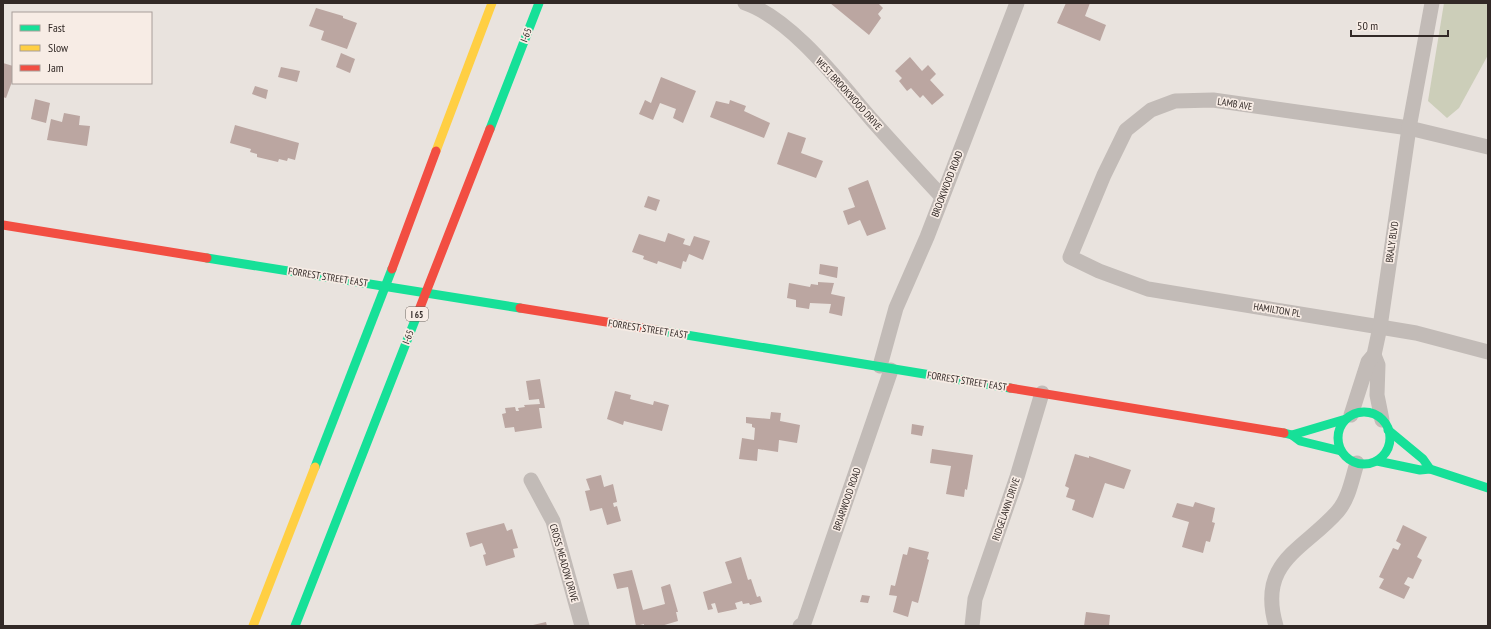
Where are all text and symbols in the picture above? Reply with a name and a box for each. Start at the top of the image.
legend [12,12,152,84]
scale bar [1351,12,1448,38]
text: 50 m [1357,18,1378,33]
text: Fast [48,20,66,35]
street label: I-65 [517,26,535,44]
text: Slow [48,40,69,55]
street label: WEST BROOKWOOD DRIVE [813,55,885,133]
text: Jam [47,60,64,75]
street label: LAMB AVE [1217,95,1253,113]
street label: BROOKWOOD ROAD [928,149,966,219]
street label: BRALY BLVD [1383,220,1401,264]
street label: FORREST STREET EAST [287,264,369,290]
street label: HAMILTON PL [1252,300,1302,320]
road number: I 65 [406,307,428,321]
street label: FORREST STREET EAST [607,316,689,342]
street label: I-65 [399,328,417,346]
street label: FORREST STREET EAST [926,368,1008,394]
street label: BRIARWOOD ROAD [830,466,864,532]
street label: RIDGELAWN DRIVE [989,476,1023,542]
street label: CROSS MEADOW DRIVE [547,522,581,604]

